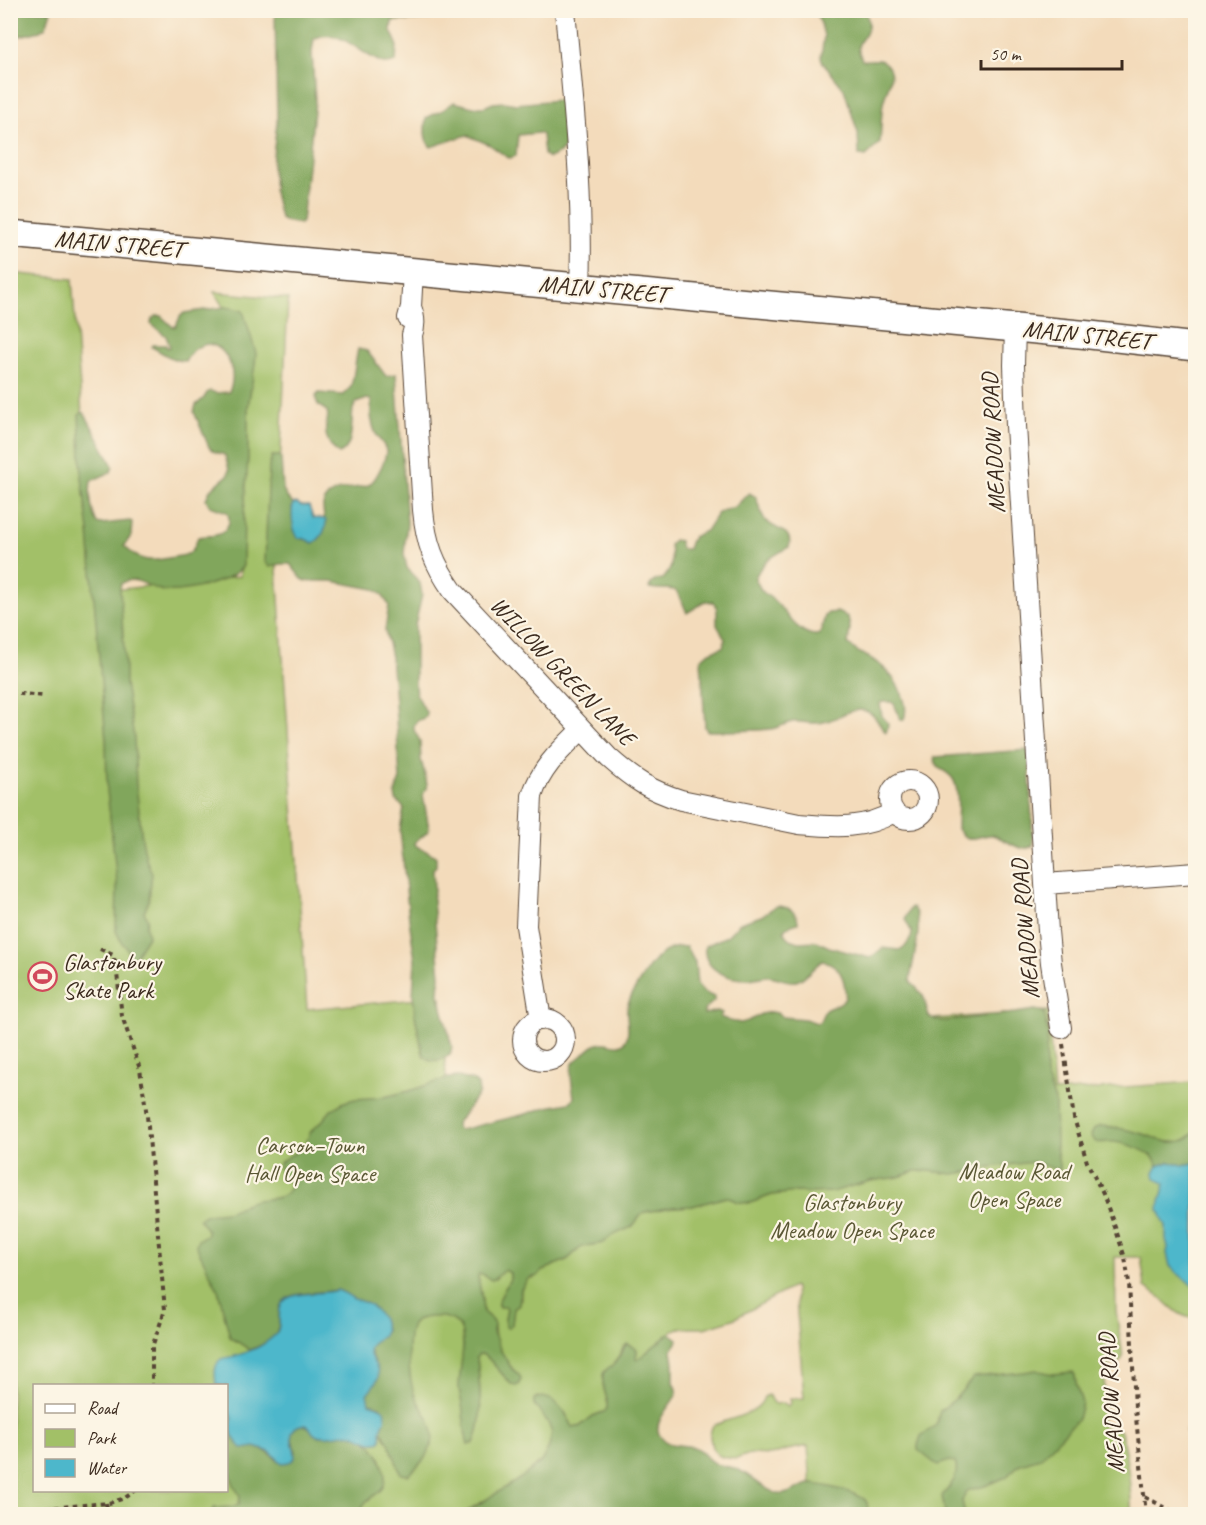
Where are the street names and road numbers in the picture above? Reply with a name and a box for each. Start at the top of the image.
street label: MAIN STREET [53,223,191,265]
street label: MAIN STREET [537,268,675,310]
street label: MAIN STREET [1021,313,1159,357]
street label: MEADOW ROAD [974,370,1012,514]
street label: WILLOW GREEN LANE [484,590,644,754]
street label: MEADOW ROAD [1004,856,1046,1000]
street label: MEADOW ROAD [1091,1330,1131,1474]

